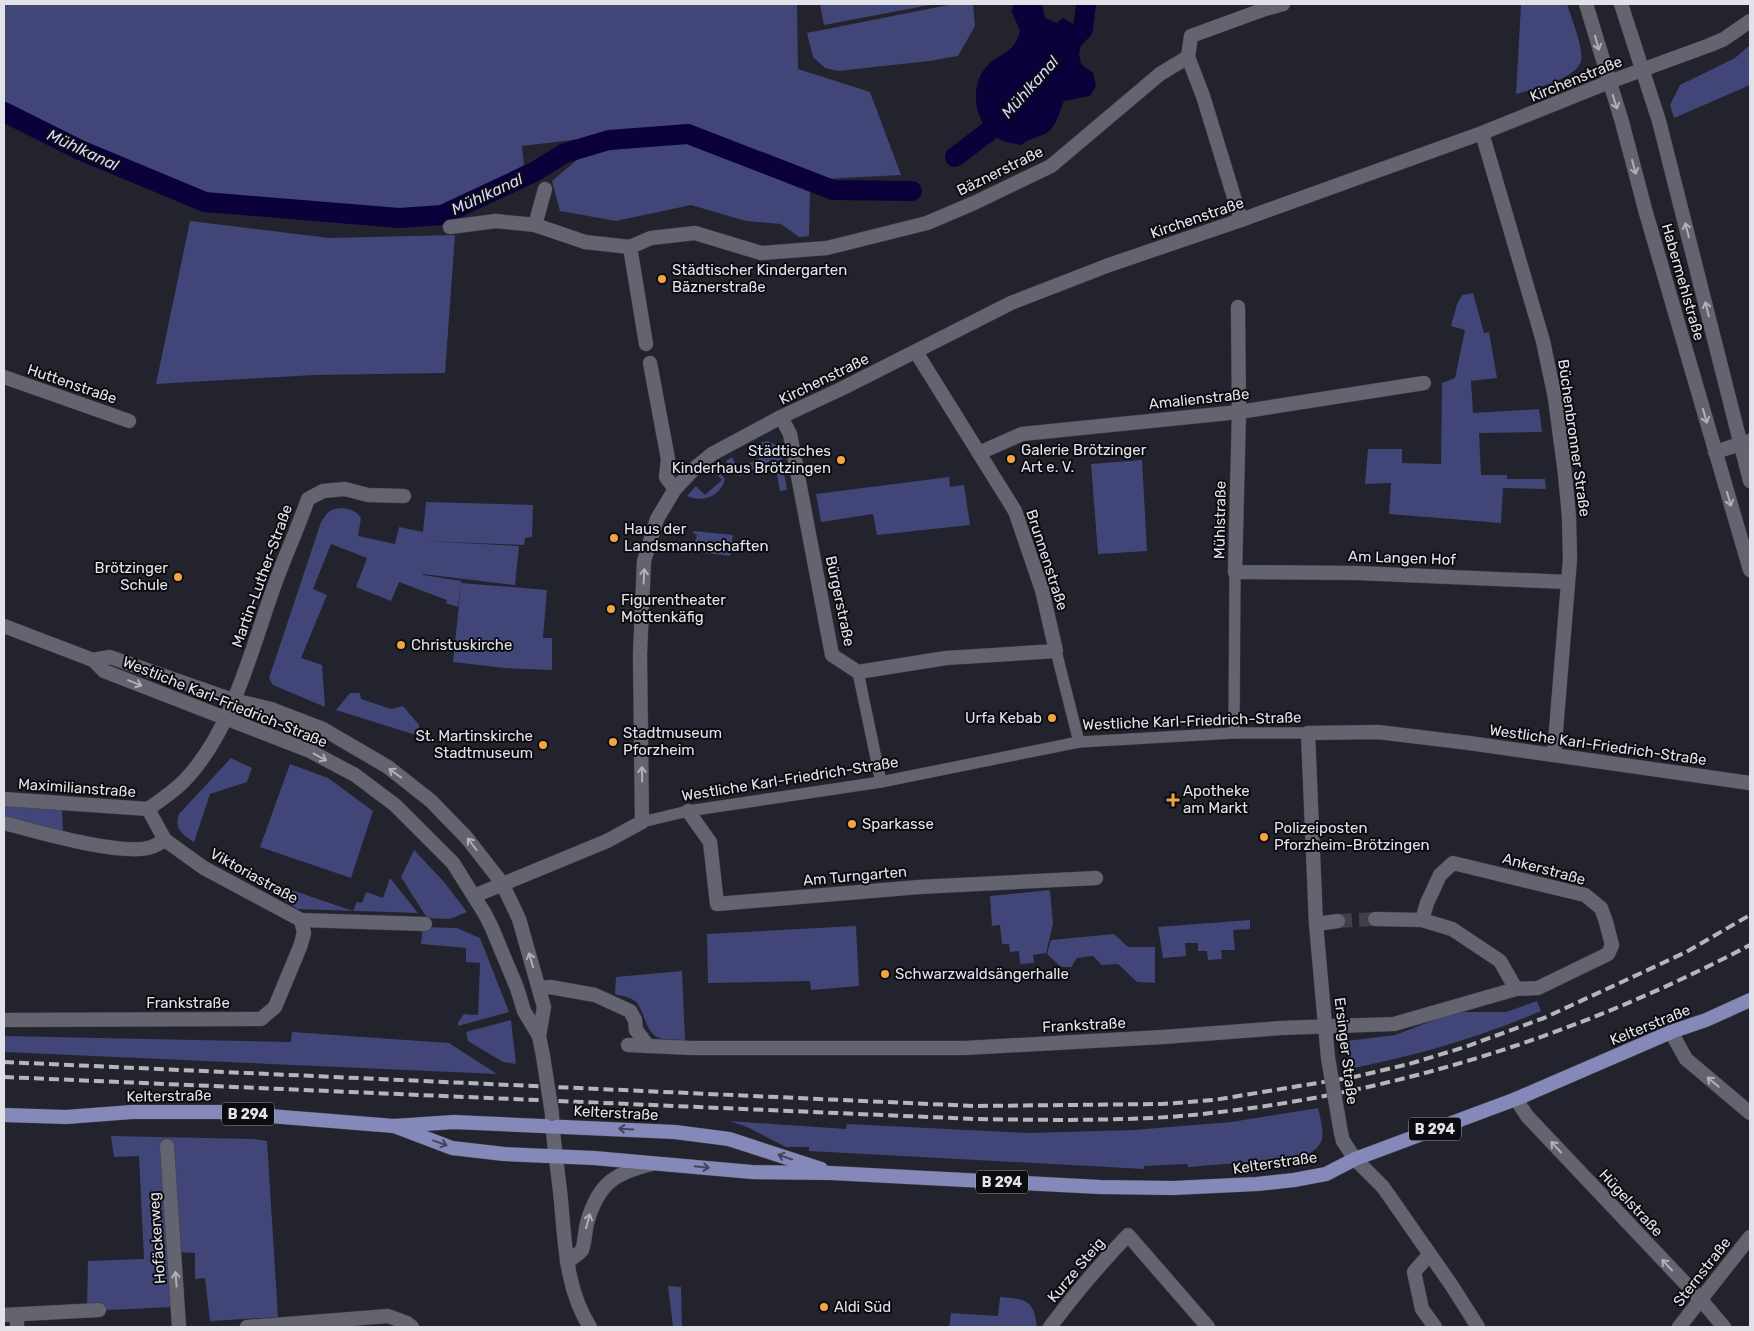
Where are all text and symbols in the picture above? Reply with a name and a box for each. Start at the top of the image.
one-way arrow [1593,34,1603,50]
water label: Mühlkanal [997,51,1063,122]
street label: Kirchenstraße [1527,52,1625,106]
one-way arrow [1611,93,1621,109]
water label: Mühlkanal [44,125,123,175]
street label: Bäznerstraße [954,142,1046,200]
one-way arrow [1629,159,1639,175]
water label: Mühlkanal [448,169,527,219]
street label: Kirchenstraße [1148,194,1246,242]
street label: Habermehlstraße [1658,221,1708,343]
one-way arrow [1682,222,1691,238]
place label: Städtischer Kindergarten Bäznerstraße [672,261,847,296]
marker: Städtischer Kindergarten Bäznerstraße [656,273,668,285]
one-way arrow [1702,301,1711,317]
street label: Kirchenstraße [776,349,872,409]
street label: Büchenbronner Straße [1554,358,1594,518]
street label: Huttenstraße [25,360,119,408]
street label: Amalienstraße [1148,385,1250,413]
one-way arrow [1701,407,1711,423]
place label: Galerie Brötzinger Art e. V. [1021,441,1147,476]
place label: Städtisches Kinderhaus Brötzingen [672,442,831,477]
marker: Galerie Brötzinger Art e. V. [1005,453,1017,465]
marker: Städtisches Kinderhaus Brötzingen [835,454,847,466]
street label: Mühlstraße [1210,481,1230,559]
one-way arrow [1725,490,1734,506]
street label: Martin-Luther-Straße [228,502,296,650]
street label: Brunnenstraße [1022,507,1072,613]
place label: Haus der Landsmannschaften [624,520,769,555]
marker: Haus der Landsmannschaften [608,532,620,544]
street label: Am Langen Hof [1348,547,1457,569]
street label: Bürgerstraße [822,554,858,648]
place label: Brötzinger Schule [95,559,168,594]
one-way arrow [639,569,648,585]
marker: Brötzinger Schule [172,571,184,583]
place label: Figurentheater Mottenkäfig [621,591,726,626]
marker: Figurentheater Mottenkäfig [605,603,617,615]
place label: Christuskirche [411,636,512,654]
marker: Christuskirche [395,639,407,651]
street label: Westliche Karl-Friedrich-Straße [120,653,330,751]
one-way arrow [127,679,143,688]
street label: Westliche Karl-Friedrich-Straße [1082,708,1302,734]
place label: Urfa Kebab [965,709,1042,727]
marker: Urfa Kebab [1046,712,1058,724]
street label: Westliche Karl-Friedrich-Straße [1488,721,1708,769]
place label: Stadtmuseum Pforzheim [623,724,722,759]
place label: St. Martinskirche Stadtmuseum [415,727,533,762]
marker: Stadtmuseum Pforzheim [607,736,619,748]
marker: St. Martinskirche Stadtmuseum [537,739,549,751]
one-way arrow [313,752,328,762]
street label: Westliche Karl-Friedrich-Straße [680,753,900,805]
one-way arrow [637,766,646,782]
one-way arrow [389,767,402,778]
street label: Maximilianstraße [17,775,137,801]
place label: Apotheke am Markt [1183,782,1250,817]
marker: Apotheke am Markt [1167,794,1179,806]
place label: Sparkasse [862,815,934,833]
marker: Sparkasse [846,818,858,830]
place label: Polizeiposten Pforzheim-Brötzingen [1274,819,1430,854]
marker: Polizeiposten Pforzheim-Brötzingen [1258,831,1270,843]
one-way arrow [467,838,478,851]
street label: Viktoriastraße [207,844,301,908]
street label: Ankerstraße [1501,849,1587,889]
street label: Am Turngarten [802,862,908,890]
one-way arrow [525,953,535,969]
place label: Schwarzwaldsängerhalle [895,965,1069,983]
marker: Schwarzwaldsängerhalle [879,968,891,980]
street label: Frankstraße [146,994,230,1012]
street label: Ersinger Straße [1330,996,1362,1106]
street label: Kelterstraße [1607,1001,1693,1049]
street label: Frankstraße [1042,1014,1126,1036]
one-way arrow [1706,1076,1719,1087]
street label: Kelterstraße [126,1086,212,1106]
road number: B 294 [222,1102,274,1126]
street label: Kelterstraße [573,1102,659,1124]
road number: B 294 [1409,1118,1461,1140]
one-way arrow [618,1124,634,1133]
one-way arrow [432,1139,447,1148]
one-way arrow [1550,1141,1562,1153]
street label: Kelterstraße [1232,1148,1318,1178]
one-way arrow [778,1152,794,1161]
one-way arrow [694,1162,710,1172]
street label: Hügelstraße [1595,1166,1667,1240]
road number: B 294 [976,1170,1028,1194]
street label: Hofäckerweg [145,1191,169,1285]
one-way arrow [583,1214,593,1230]
street label: Kurze Steig [1044,1234,1108,1306]
street label: Sternstraße [1669,1234,1735,1310]
one-way arrow [1661,1259,1673,1271]
one-way arrow [171,1271,180,1287]
place label: Aldi Süd [834,1298,891,1316]
marker: Aldi Süd [818,1301,830,1313]

